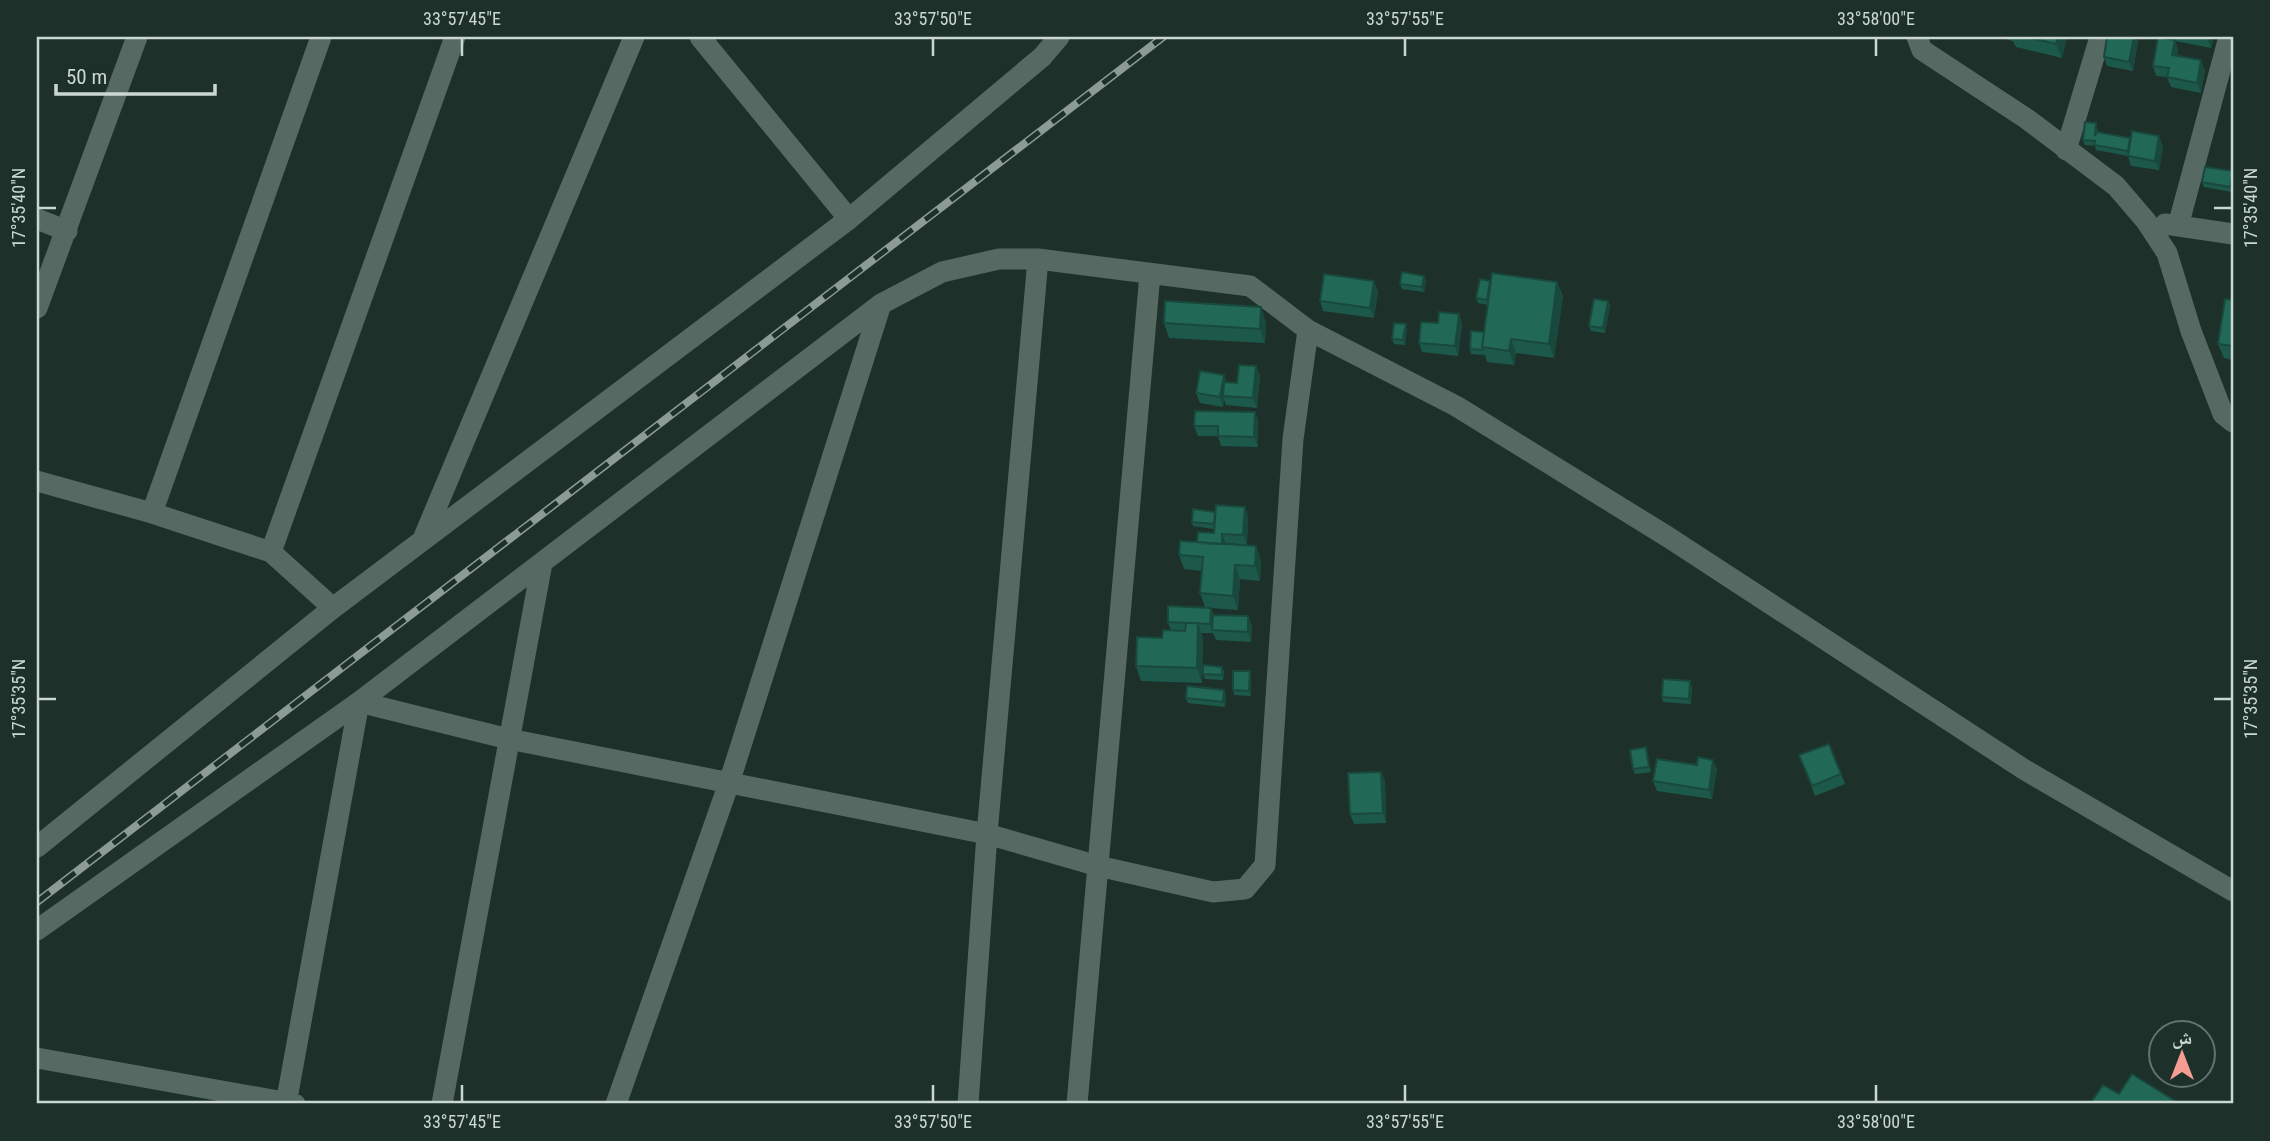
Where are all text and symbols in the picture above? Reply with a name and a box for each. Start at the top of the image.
text: 33°57'45"E [423,8,501,29]
text: 33°57'50"E [894,8,972,29]
text: 33°57'55"E [1366,8,1444,29]
text: 33°58'00"E [1837,8,1915,29]
scale bar [56,52,215,96]
text: 50 m [66,65,107,89]
text: 17°35'40"N [8,168,29,248]
text: 17°35'40"N [2240,168,2261,248]
text: 17°35'35"N [8,659,29,739]
text: 17°35'35"N [2240,659,2261,739]
north arrow [2148,1018,2218,1088]
text: ش [2172,1026,2192,1049]
text: 33°57'45"E [423,1111,501,1132]
text: 33°57'50"E [894,1111,972,1132]
text: 33°57'55"E [1366,1111,1444,1132]
text: 33°58'00"E [1837,1111,1915,1132]

